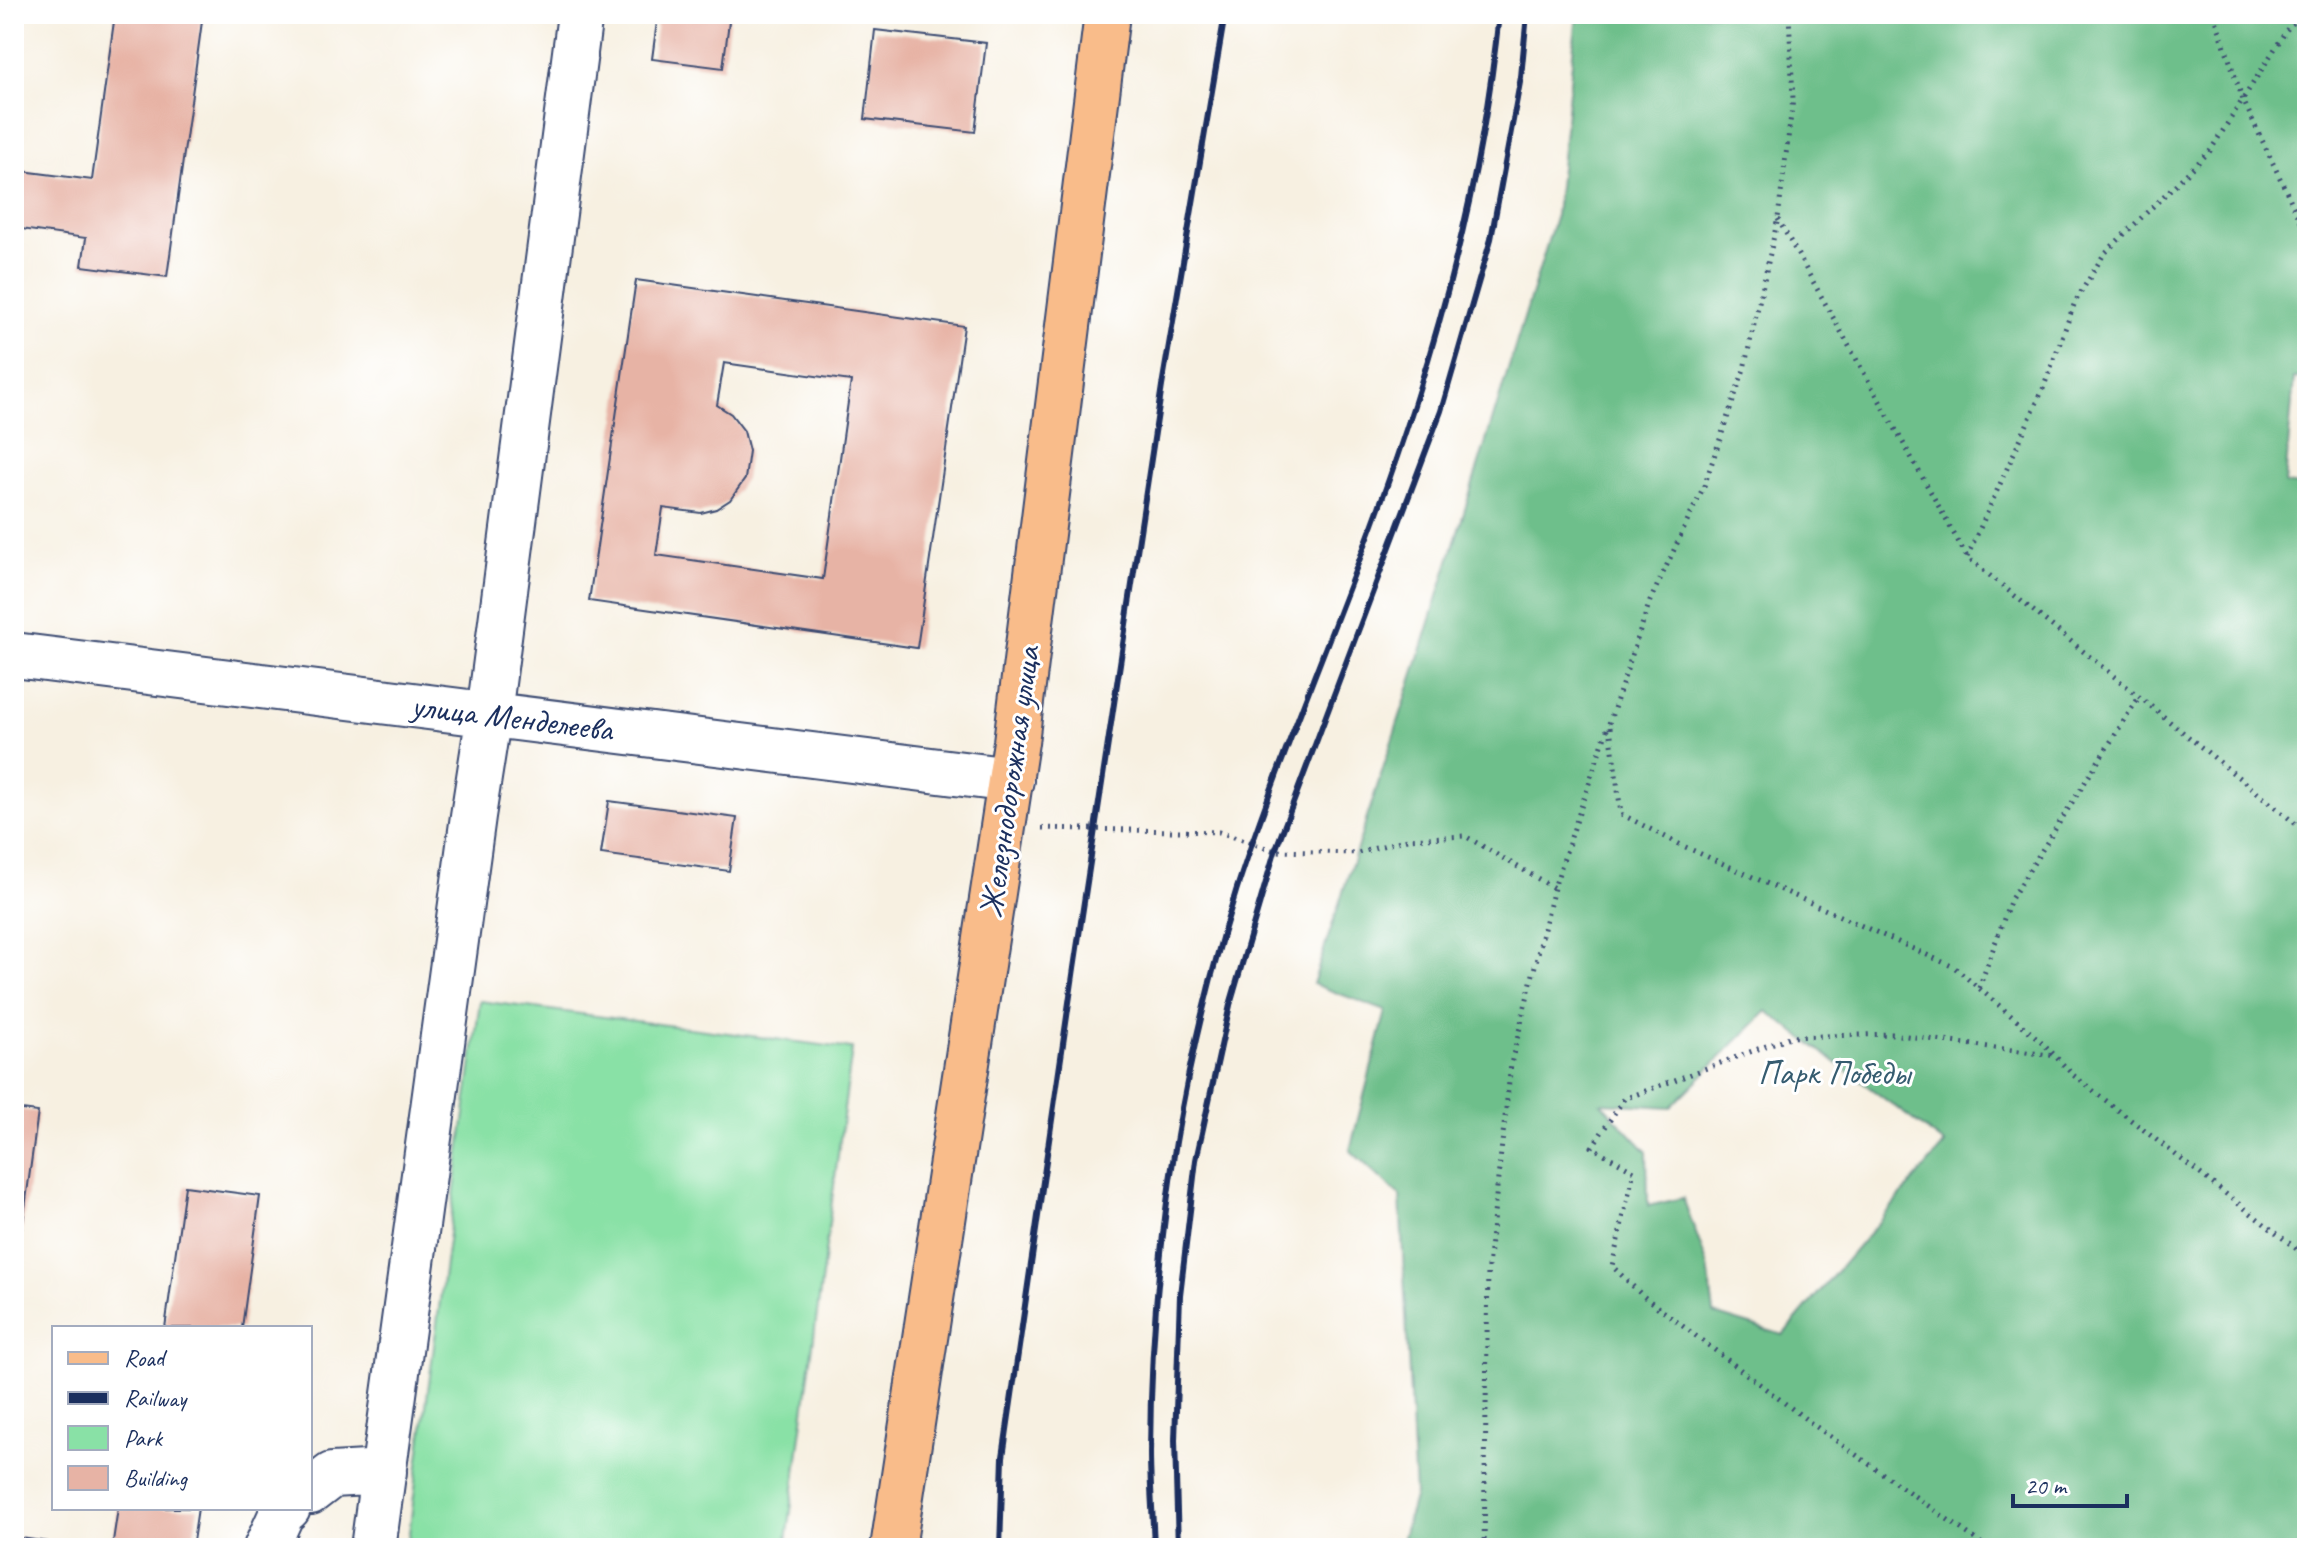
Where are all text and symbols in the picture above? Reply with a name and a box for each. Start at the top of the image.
street label: Железнодорожная улица [969,642,1050,920]
street label: улица Менделеева [407,683,617,751]
park label: Парк Победы [1758,1051,1913,1094]
legend [52,1326,312,1510]
text: Road [124,1343,168,1373]
text: Railway [124,1383,188,1413]
text: Park [124,1423,164,1453]
scale bar [2013,1458,2127,1508]
text: Building [124,1463,189,1493]
text: 20 m [2025,1471,2068,1501]

